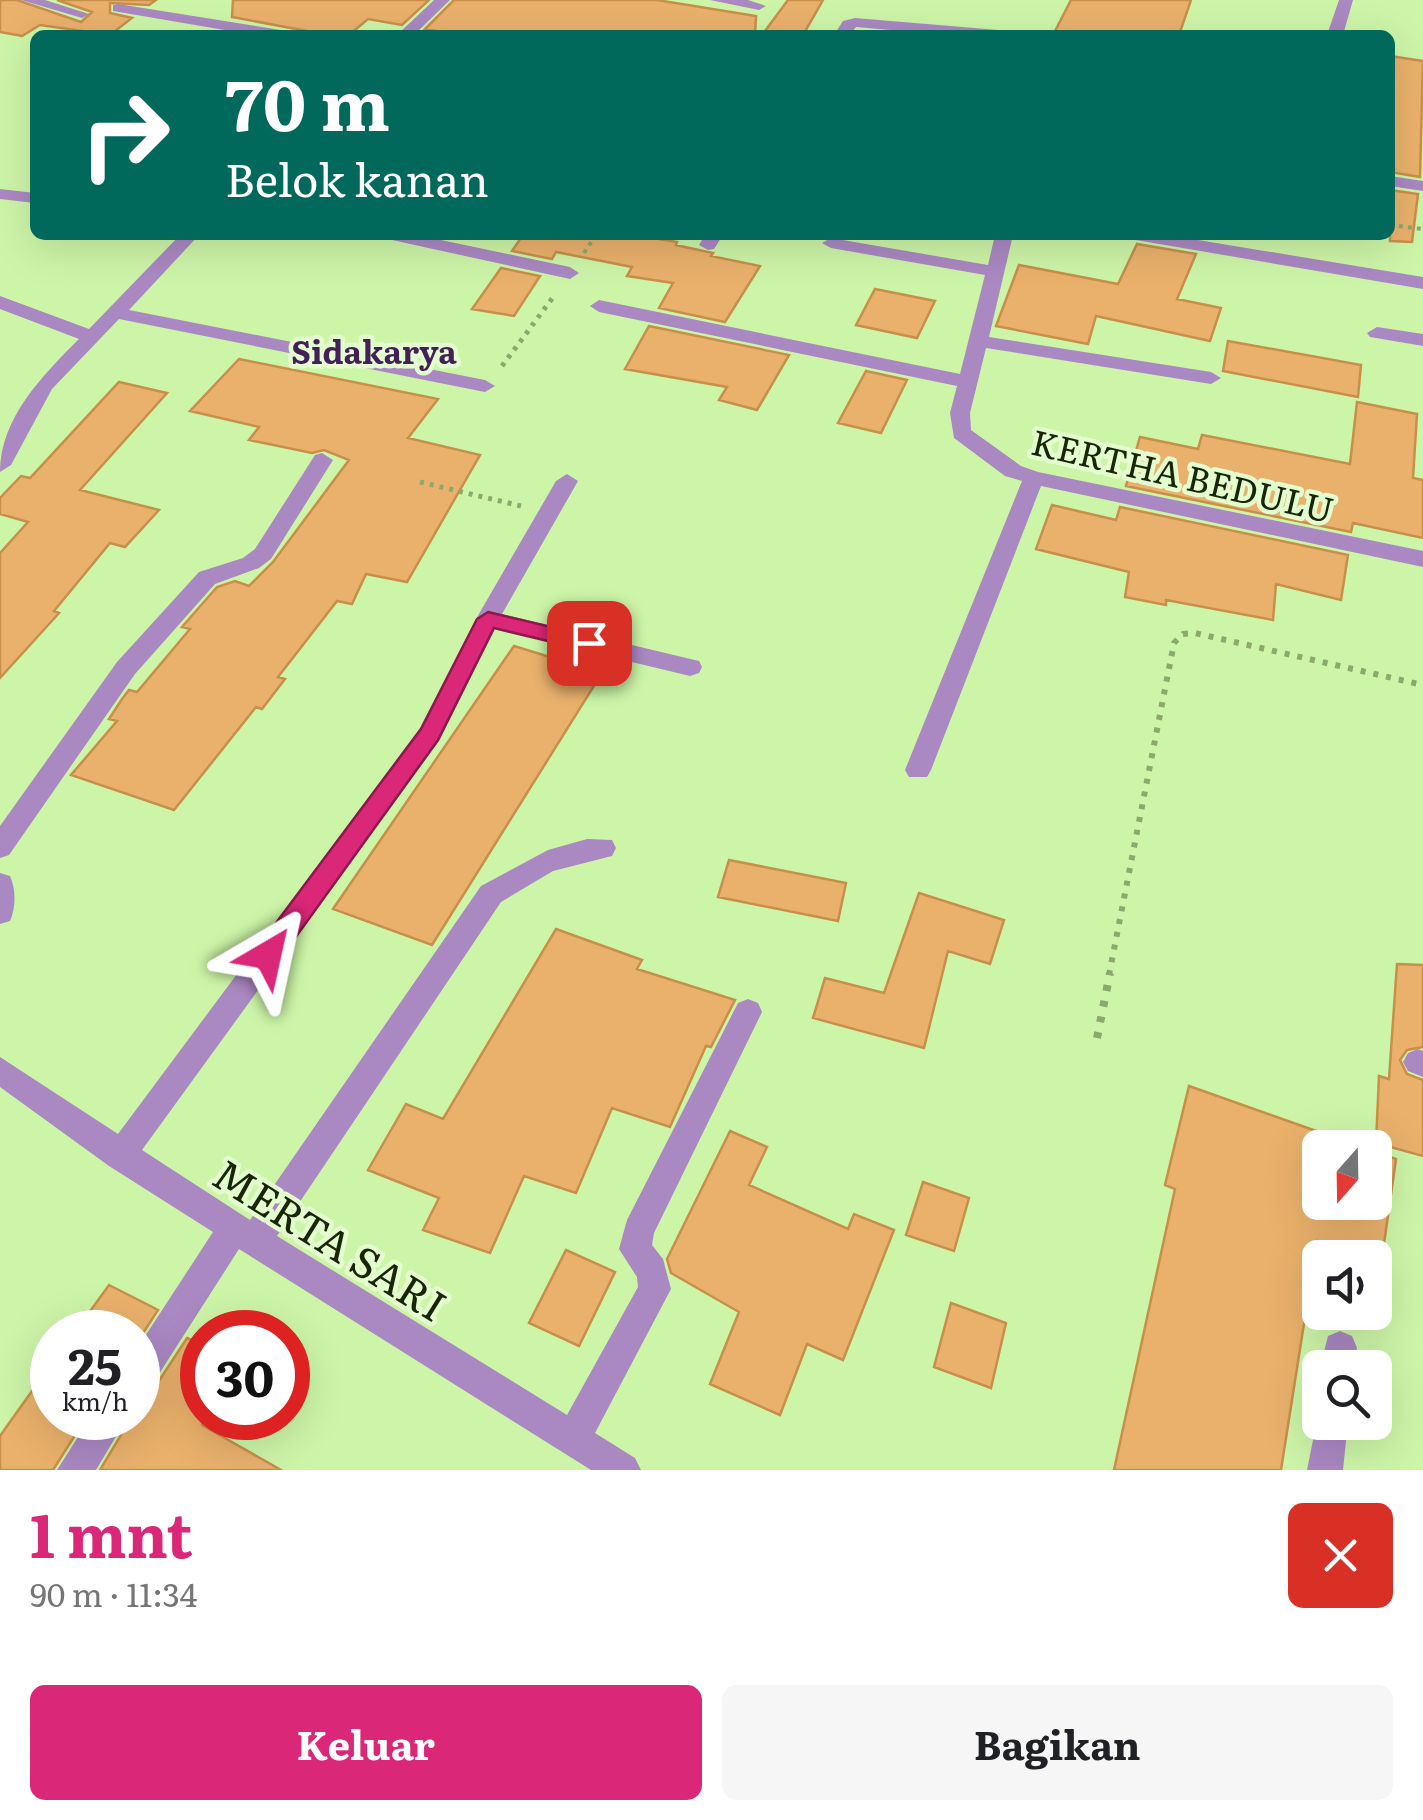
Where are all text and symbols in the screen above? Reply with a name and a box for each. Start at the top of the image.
text: 70 m [225,49,390,153]
icon: right [60,70,190,200]
text: Belok kanan [225,144,489,211]
district label: Sidakarya [291,326,457,374]
street label: KERTHA BEDULU [1027,414,1339,534]
pin [547,601,632,686]
icon: arrive [562,616,617,671]
position arrow [216,903,320,1007]
north arrow [1302,1130,1392,1220]
map controls [1302,1130,1392,1440]
street label: MERTA SARI [202,1142,460,1334]
button: sound [1302,1240,1392,1330]
speed limit sign: 30 [180,1310,310,1440]
text: 25 [68,1326,122,1400]
button: search [1302,1350,1392,1440]
text: km/h [62,1382,128,1419]
text: 1 mnt [30,1487,193,1576]
button: close [1288,1503,1393,1608]
text: 90 m · 11:34 [30,1569,197,1617]
button: Keluar [30,1685,702,1800]
button: Bagikan [722,1685,1393,1800]

